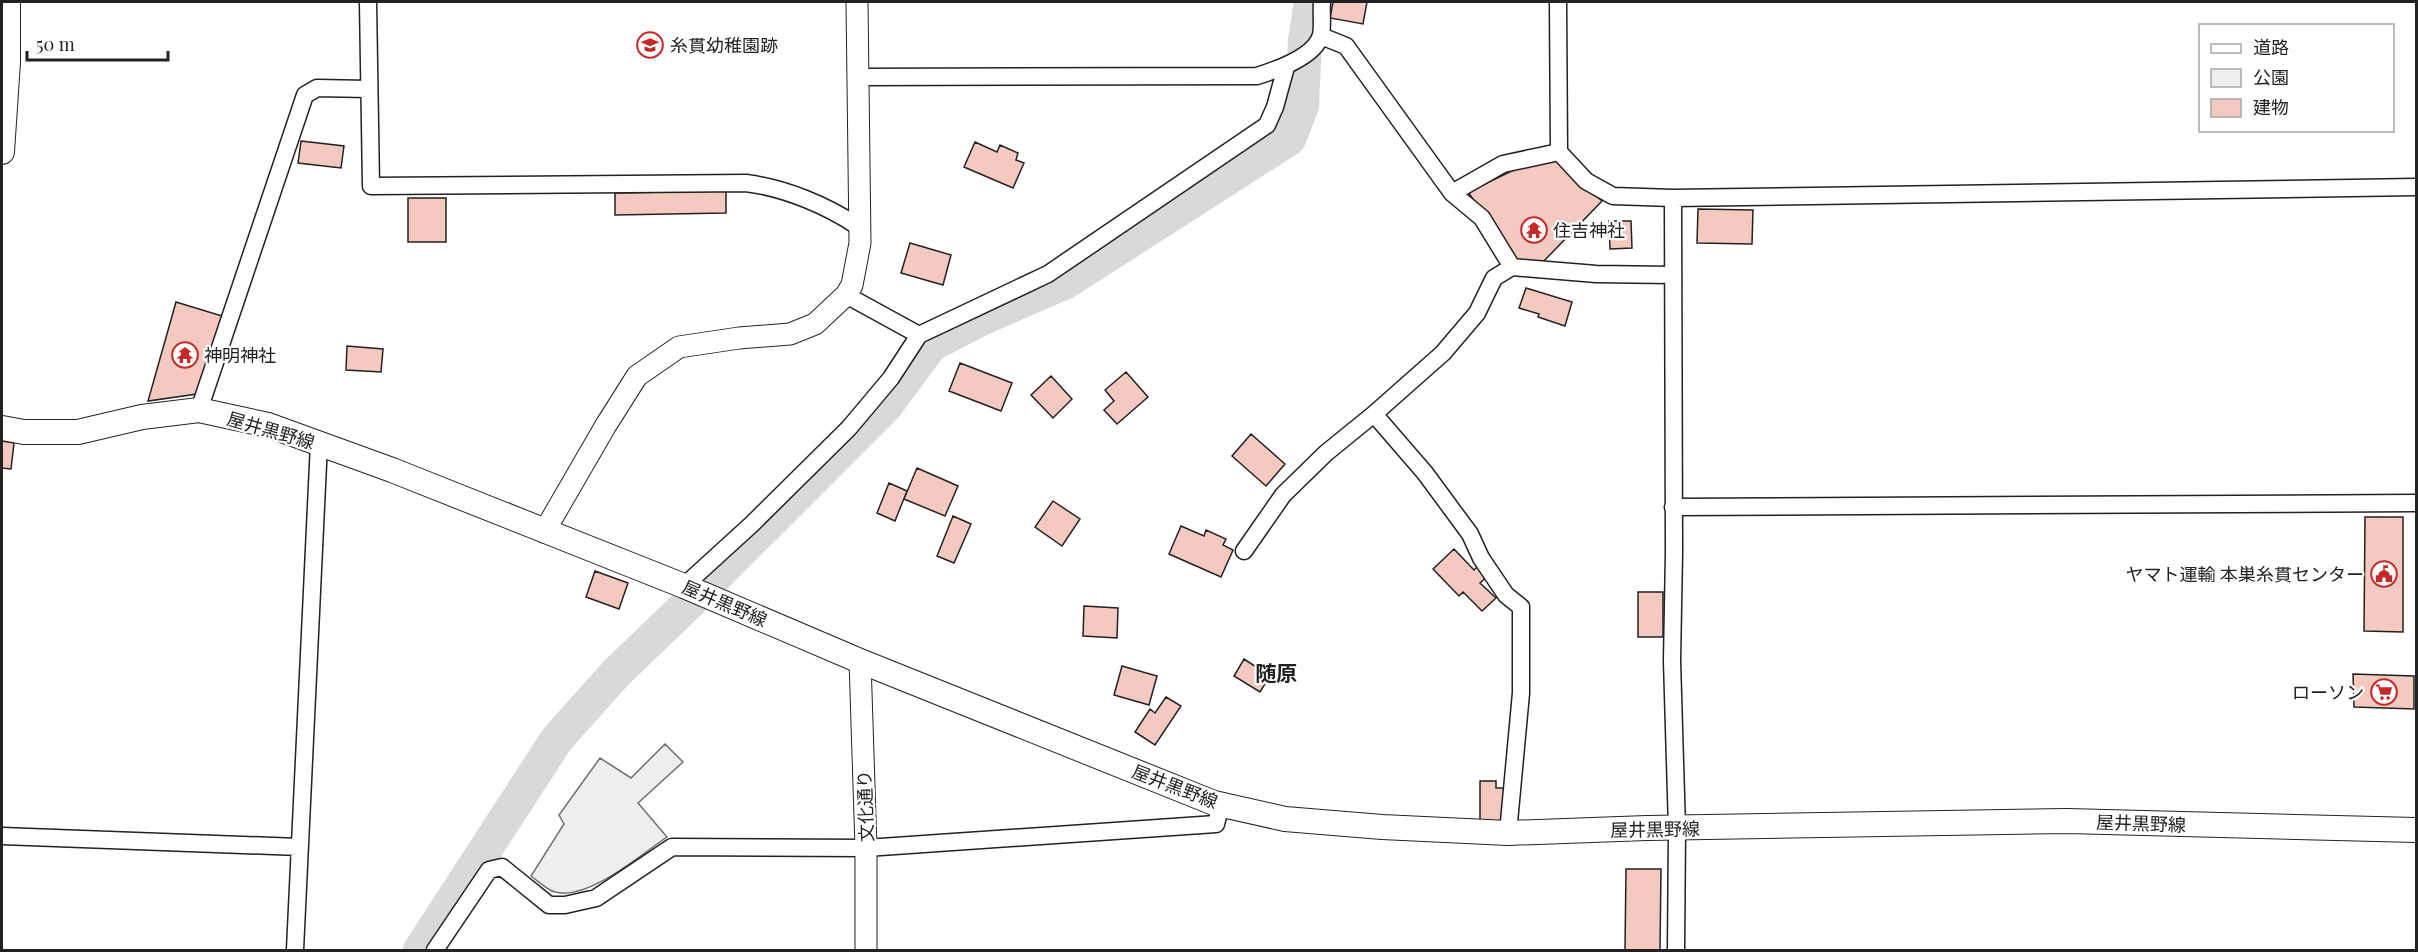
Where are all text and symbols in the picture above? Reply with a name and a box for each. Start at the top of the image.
scale bar [27,24,168,62]
legend [2199,24,2394,132]
school or university icon: 糸貫幼稚園跡 [635,30,665,60]
text: 50 m [36,32,75,56]
place label: 糸貫幼稚園跡 [670,33,778,57]
text: 道路 [2253,35,2289,59]
text: 公園 [2253,65,2289,89]
text: 建物 [2253,95,2289,119]
temple icon: 住吉神社 [1519,215,1549,245]
place label: 住吉神社 [1553,218,1625,242]
temple icon: 神明神社 [170,340,200,370]
place label: 神明神社 [204,343,276,367]
street label: 屋井黒野線 [224,406,318,454]
public building icon: ヤマト運輸 本巣糸貫センター [2369,559,2399,589]
place label: ヤマト運輸 本巣糸貫センター [2126,562,2364,586]
street label: 屋井黒野線 [679,574,771,632]
district label: 随原 [1255,658,1297,686]
supermarket icon: ローソン [2369,677,2399,707]
place label: ローソン [2292,680,2364,704]
street label: 屋井黒野線 [1129,759,1221,813]
street label: 文化通り [852,770,878,842]
street label: 屋井黒野線 [2096,809,2186,837]
street label: 屋井黒野線 [1610,816,1700,842]

